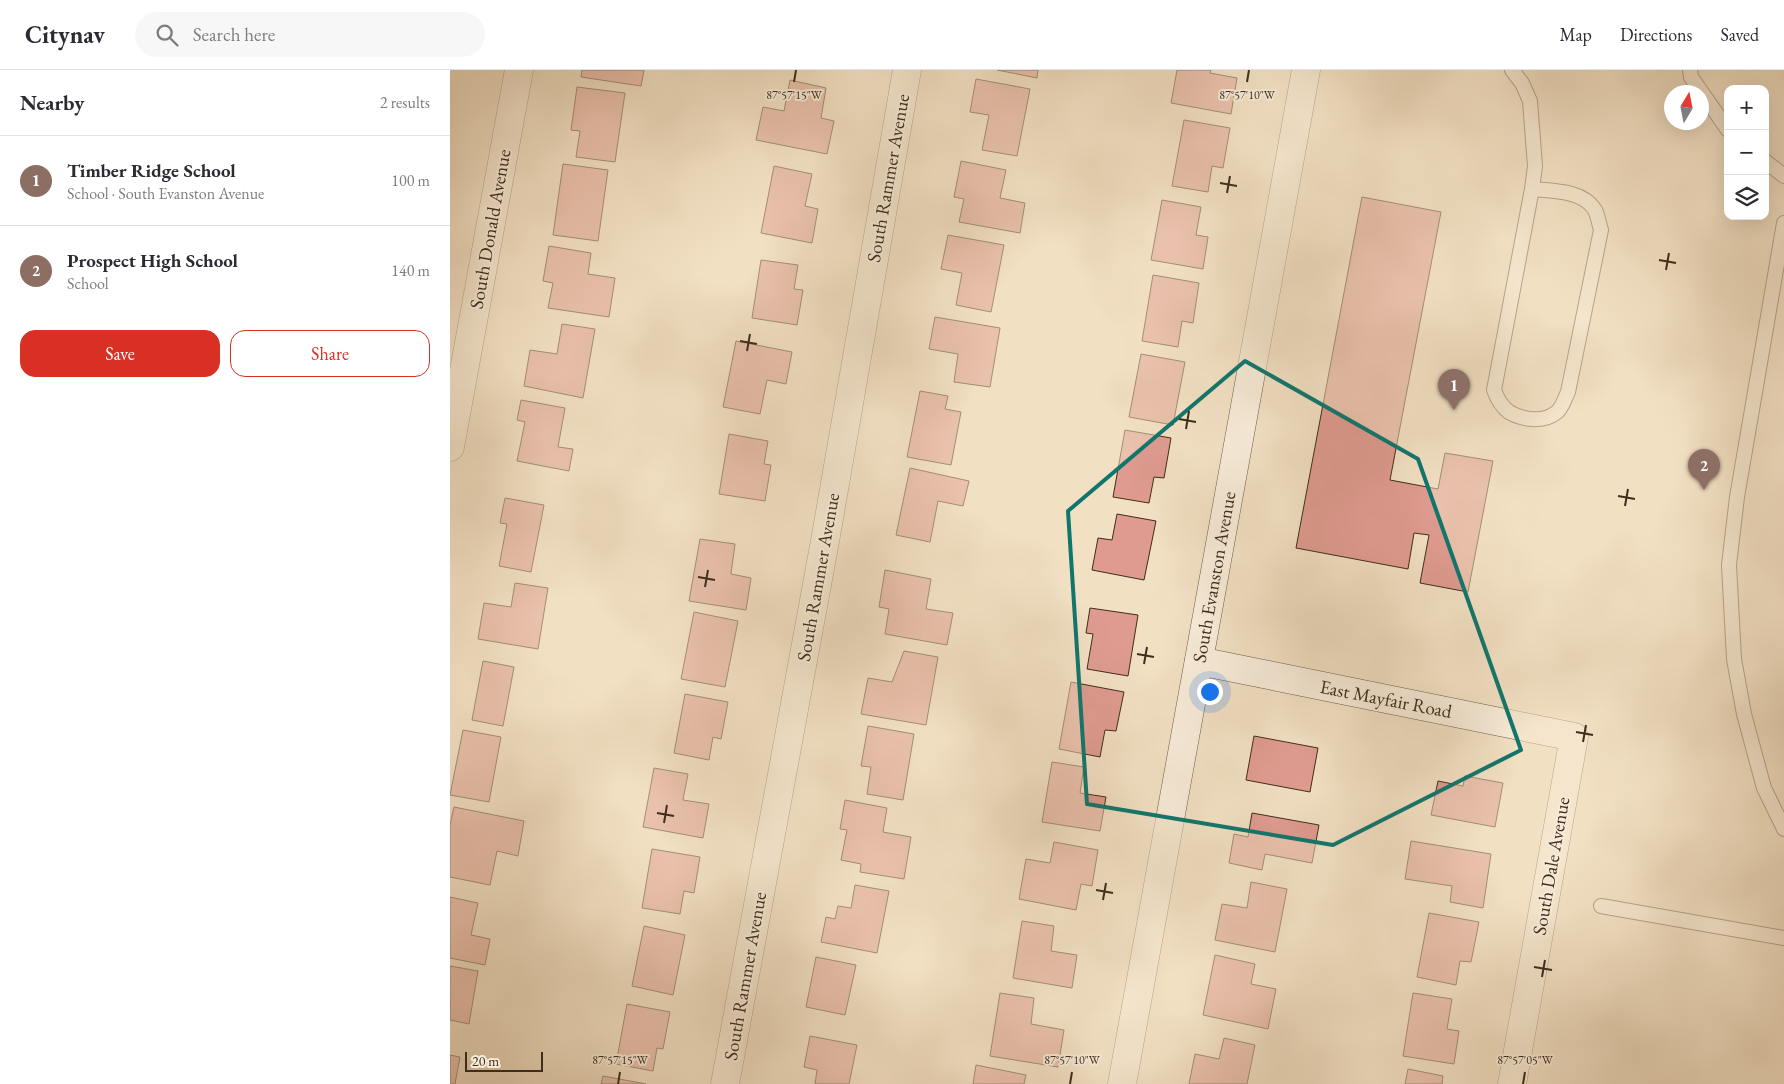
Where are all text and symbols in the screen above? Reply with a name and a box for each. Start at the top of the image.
search box [135,12,485,57]
text: Citynav [25,19,105,50]
icon: search [153,21,181,49]
text: Search here [193,22,275,47]
text: Map [1560,23,1592,46]
text: Directions [1620,23,1692,46]
text: Saved [1720,23,1759,46]
north arrow [1664,85,1709,130]
map controls [1724,85,1769,220]
button: + [1724,85,1769,130]
text: 87°57'15"W [766,87,823,103]
text: 87°57'10"W [1219,87,1276,103]
text: Nearby [20,89,84,116]
text: 2 results [380,92,430,113]
street label: South Rammer Avenue [861,92,915,264]
button: − [1724,130,1769,175]
street label: South Donald Avenue [464,147,516,311]
text: Timber Ridge School [67,158,236,183]
text: 1 [32,170,40,191]
text: 100 m [391,170,430,191]
button: layers [1724,175,1769,220]
text: School · South Evanston Avenue [67,183,264,204]
text: Prospect High School [67,248,238,273]
text: 2 [32,260,40,281]
text: 140 m [391,260,430,281]
text: School [67,273,109,294]
button: Save [20,330,220,377]
button: Share [230,330,430,377]
pin: 1 [1438,369,1470,410]
pin: 2 [1688,449,1720,490]
street label: South Evanston Avenue [1187,489,1241,665]
street label: South Rammer Avenue [791,491,845,663]
street label: East Mayfair Road [1318,674,1454,724]
your location [1197,679,1223,705]
street label: South Dale Avenue [1527,795,1575,937]
street label: South Rammer Avenue [718,890,772,1062]
scale bar [465,1049,542,1072]
text: 20 m [472,1052,499,1070]
text: 87°57'15"W [592,1052,649,1068]
text: 87°57'10"W [1044,1052,1101,1068]
text: 87°57'05"W [1497,1052,1554,1068]

